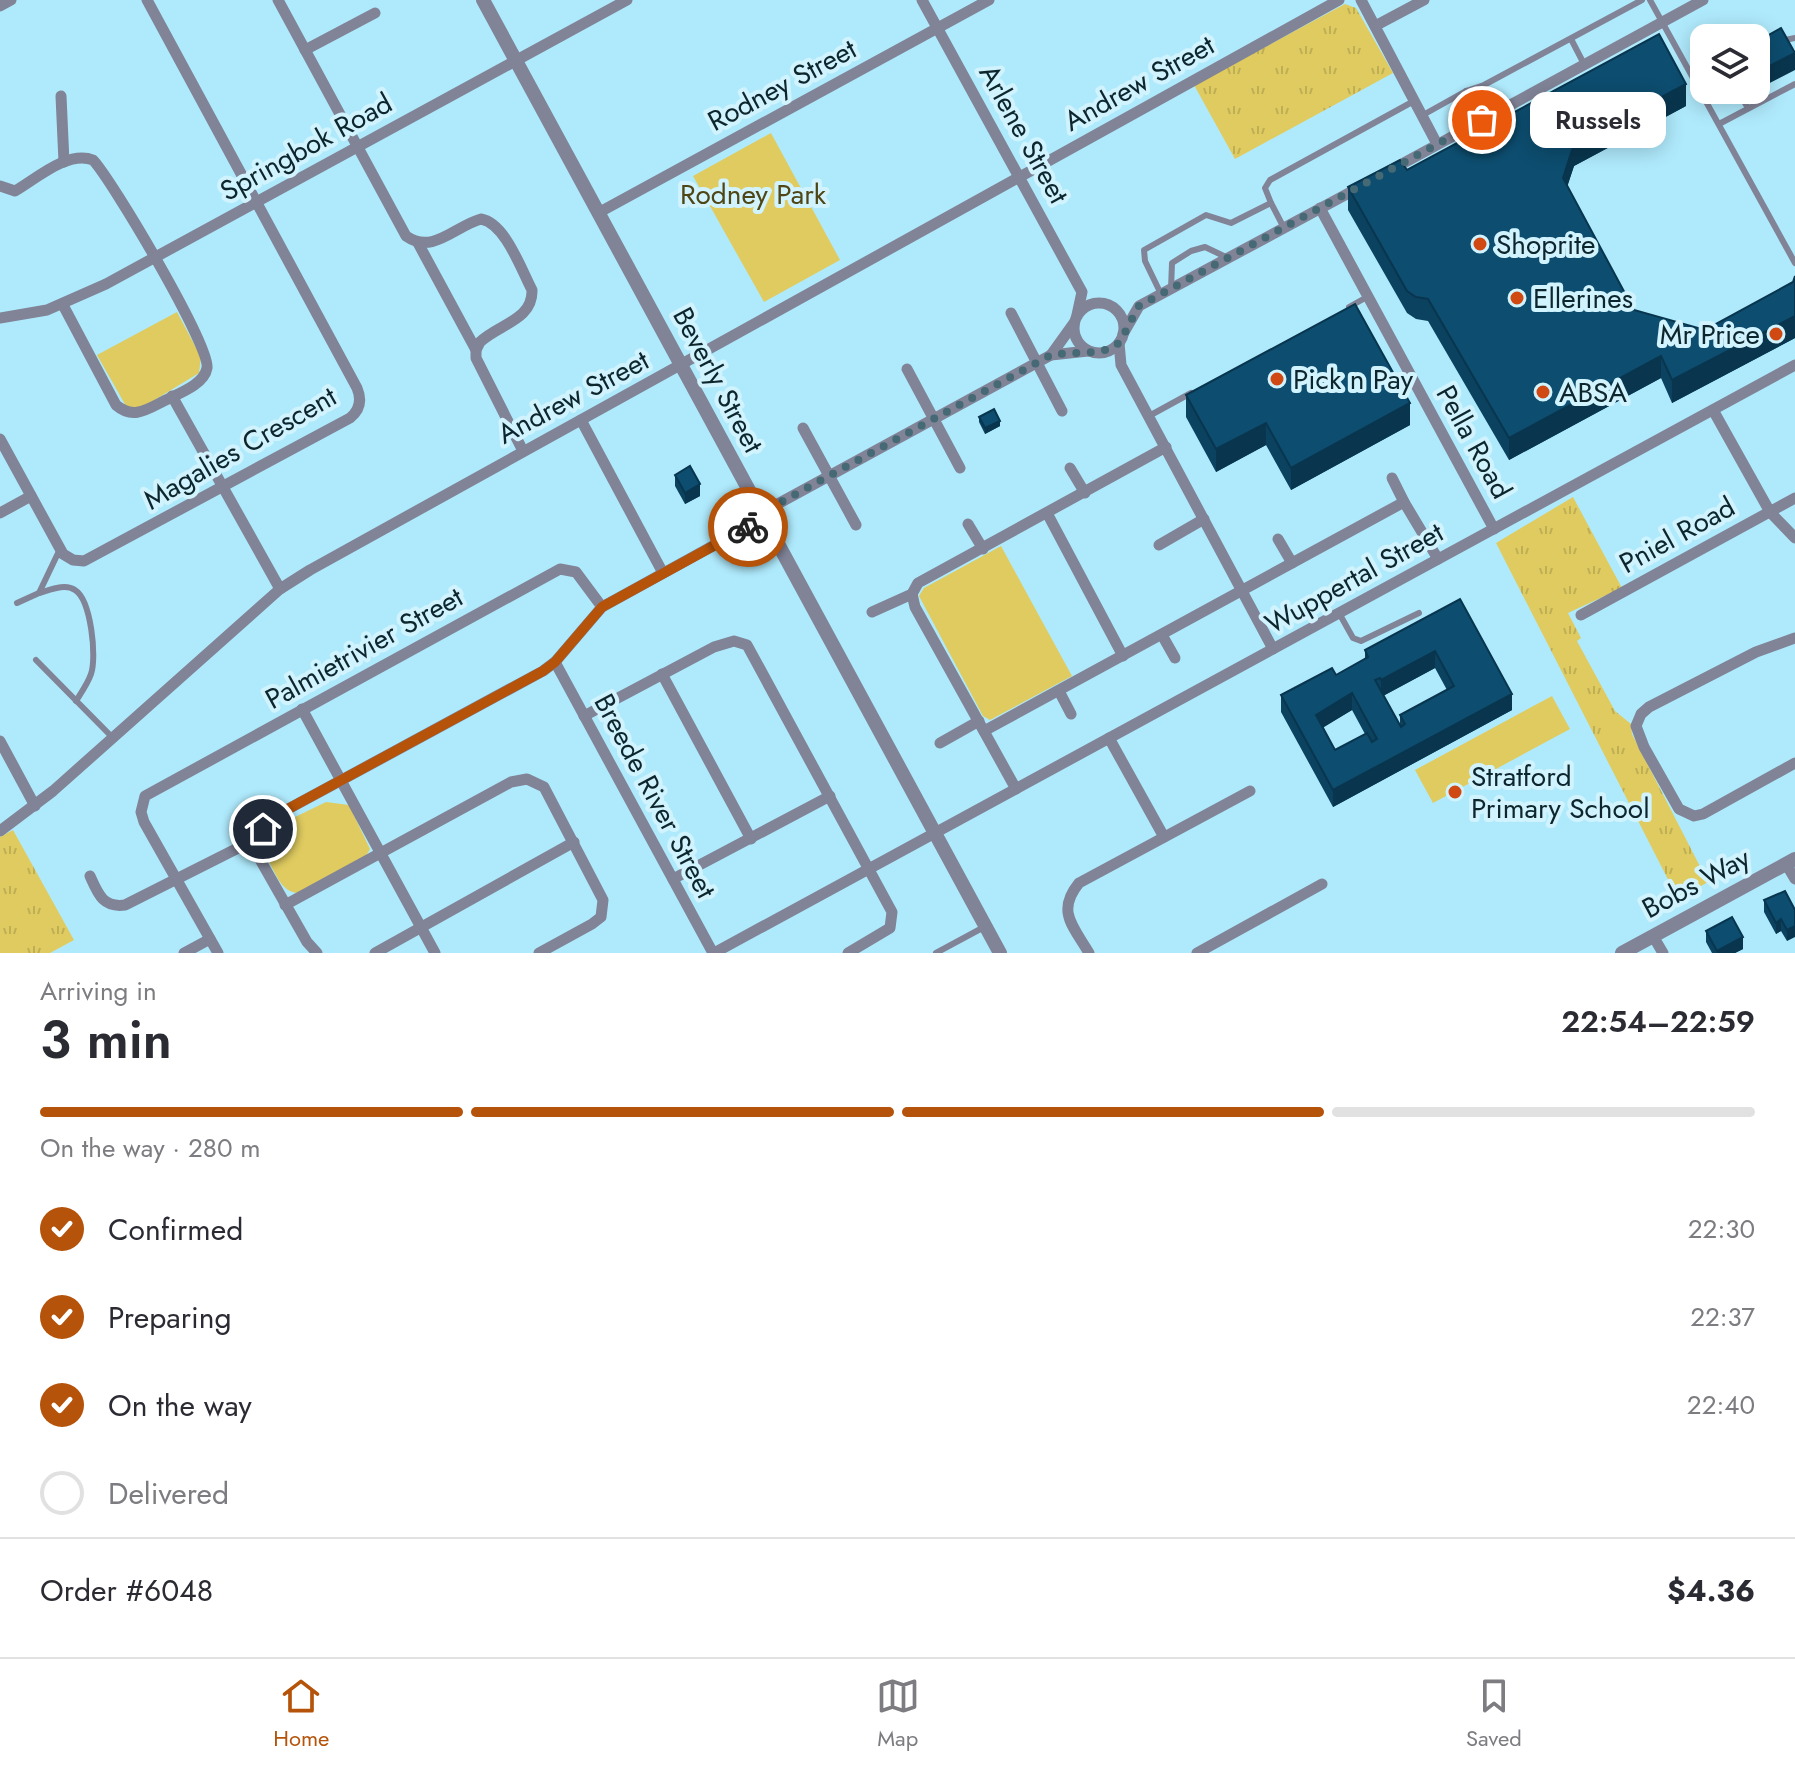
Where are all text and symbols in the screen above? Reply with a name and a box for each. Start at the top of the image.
map controls [1690,24,1770,104]
button: layers [1690,24,1770,104]
street label: Andrew Street [1056,25,1222,141]
street label: Rodney Street [700,28,864,141]
street label: Arlene Street [969,57,1079,211]
street label: Springbok Road [212,83,400,211]
pin [1448,86,1516,154]
callout: Russels [1530,92,1666,148]
icon: bag [1460,98,1504,142]
text: Russels [1555,101,1641,139]
park label: Rodney Park [680,174,827,215]
place label: Shoprite [1496,224,1595,265]
marker: Shoprite [1471,235,1489,253]
place label: Ellerines [1533,278,1633,319]
marker: Ellerines [1508,289,1526,307]
street label: Beverly Street [662,300,774,460]
place label: Mr Price [1660,314,1760,355]
marker: Mr Price [1767,325,1785,343]
street label: Andrew Street [490,340,656,454]
place label: Pick n Pay [1293,359,1414,400]
marker: Pick n Pay [1268,370,1286,388]
place label: ABSA [1559,372,1627,413]
street label: Magalies Crescent [136,376,344,520]
street label: Pella Road [1426,378,1522,506]
marker: ABSA [1534,383,1552,401]
street label: Pniel Road [1612,486,1742,584]
courier [708,487,788,567]
icon: bike [726,505,770,549]
street label: Wuppertal Street [1257,512,1451,644]
street label: Palmietrivier Street [258,577,471,719]
street label: Breede River Street [584,686,726,906]
place label: Stratford Primary School [1471,756,1650,829]
marker: Stratford Primary School [1446,783,1464,801]
pin [229,795,297,863]
icon: home [241,807,285,851]
street label: Bobs Way [1635,837,1758,929]
text: Arriving in [40,972,157,1010]
text: 22:54–22:59 [1561,1000,1755,1043]
text: 3 min [40,1002,172,1078]
text: On the way · 280 m [40,1129,261,1167]
icon: check [40,1207,84,1251]
text: Confirmed [108,1208,243,1251]
text: 22:30 [1688,1210,1755,1248]
icon: check [40,1295,84,1339]
text: Preparing [108,1296,232,1339]
text: 22:37 [1690,1298,1755,1336]
icon: check [40,1383,84,1427]
text: On the way [108,1384,252,1427]
text: 22:40 [1687,1386,1755,1424]
text: Delivered [108,1472,229,1515]
text: Order #6048 [40,1569,213,1612]
text: $4.36 [1667,1569,1755,1612]
tab: Home [273,1674,329,1754]
tab: Map [876,1674,920,1754]
tab: Saved [1466,1674,1522,1754]

